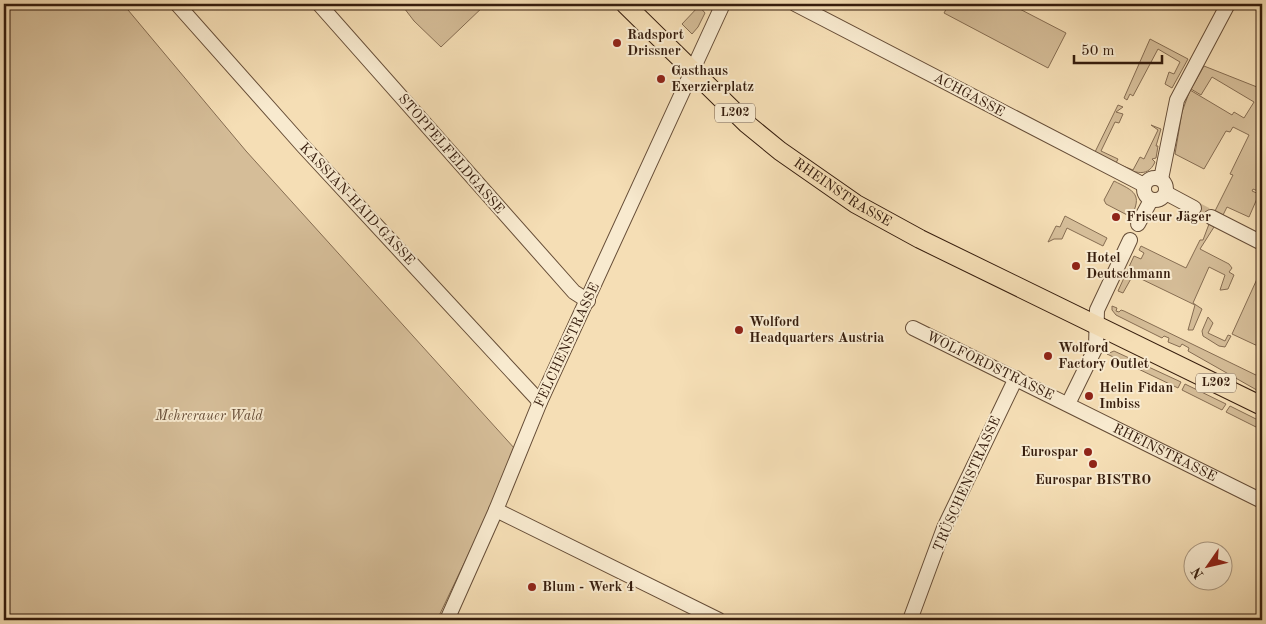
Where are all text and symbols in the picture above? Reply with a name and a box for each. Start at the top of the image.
place label: Radsport Drissner [627,28,684,58]
scale bar [1074,32,1161,64]
marker: Radsport Drissner [611,37,623,49]
text: 50 m [1081,44,1115,59]
place label: Gasthaus Exerzierplatz [671,64,754,94]
street label: ACHGASSE [931,71,1007,119]
marker: Gasthaus Exerzierplatz [655,73,667,85]
street label: STOPPELFELDGASSE [395,92,507,216]
road number: L202 [715,104,755,122]
street label: KASSIAN-HAID-GASSE [297,140,417,268]
street label: RHEINSTRASSE [791,156,894,229]
place label: Friseur Jäger [1126,210,1211,224]
marker: Friseur Jäger [1110,211,1122,223]
place label: Hotel Deutschmann [1086,251,1171,281]
marker: Hotel Deutschmann [1070,260,1082,272]
street label: FELCHENSTRASSE [532,281,602,409]
place label: Wolford Headquarters Austria [749,315,884,345]
marker: Wolford Headquarters Austria [733,324,745,336]
street label: WOLFORDSTRASSE [924,329,1056,403]
place label: Wolford Factory Outlet [1058,341,1149,371]
marker: Wolford Factory Outlet [1042,350,1054,362]
road number: L202 [1196,373,1236,392]
place label: Helin Fidan Imbiss [1099,381,1173,411]
marker: Helin Fidan Imbiss [1083,390,1095,402]
park label: Mehrerauer Wald [154,409,263,423]
street label: TRÜSCHENSTRASSE [928,413,1003,554]
street label: RHEINSTRASSE [1111,421,1219,484]
place label: Eurospar [1021,445,1078,459]
marker: Eurospar [1082,446,1094,458]
marker: Eurospar BISTRO [1087,458,1099,470]
place label: Eurospar BISTRO [1035,473,1151,487]
north arrow [1184,542,1234,592]
text: N [1189,564,1207,581]
place label: Blum - Werk 4 [542,580,634,594]
marker: Blum - Werk 4 [526,581,538,593]

